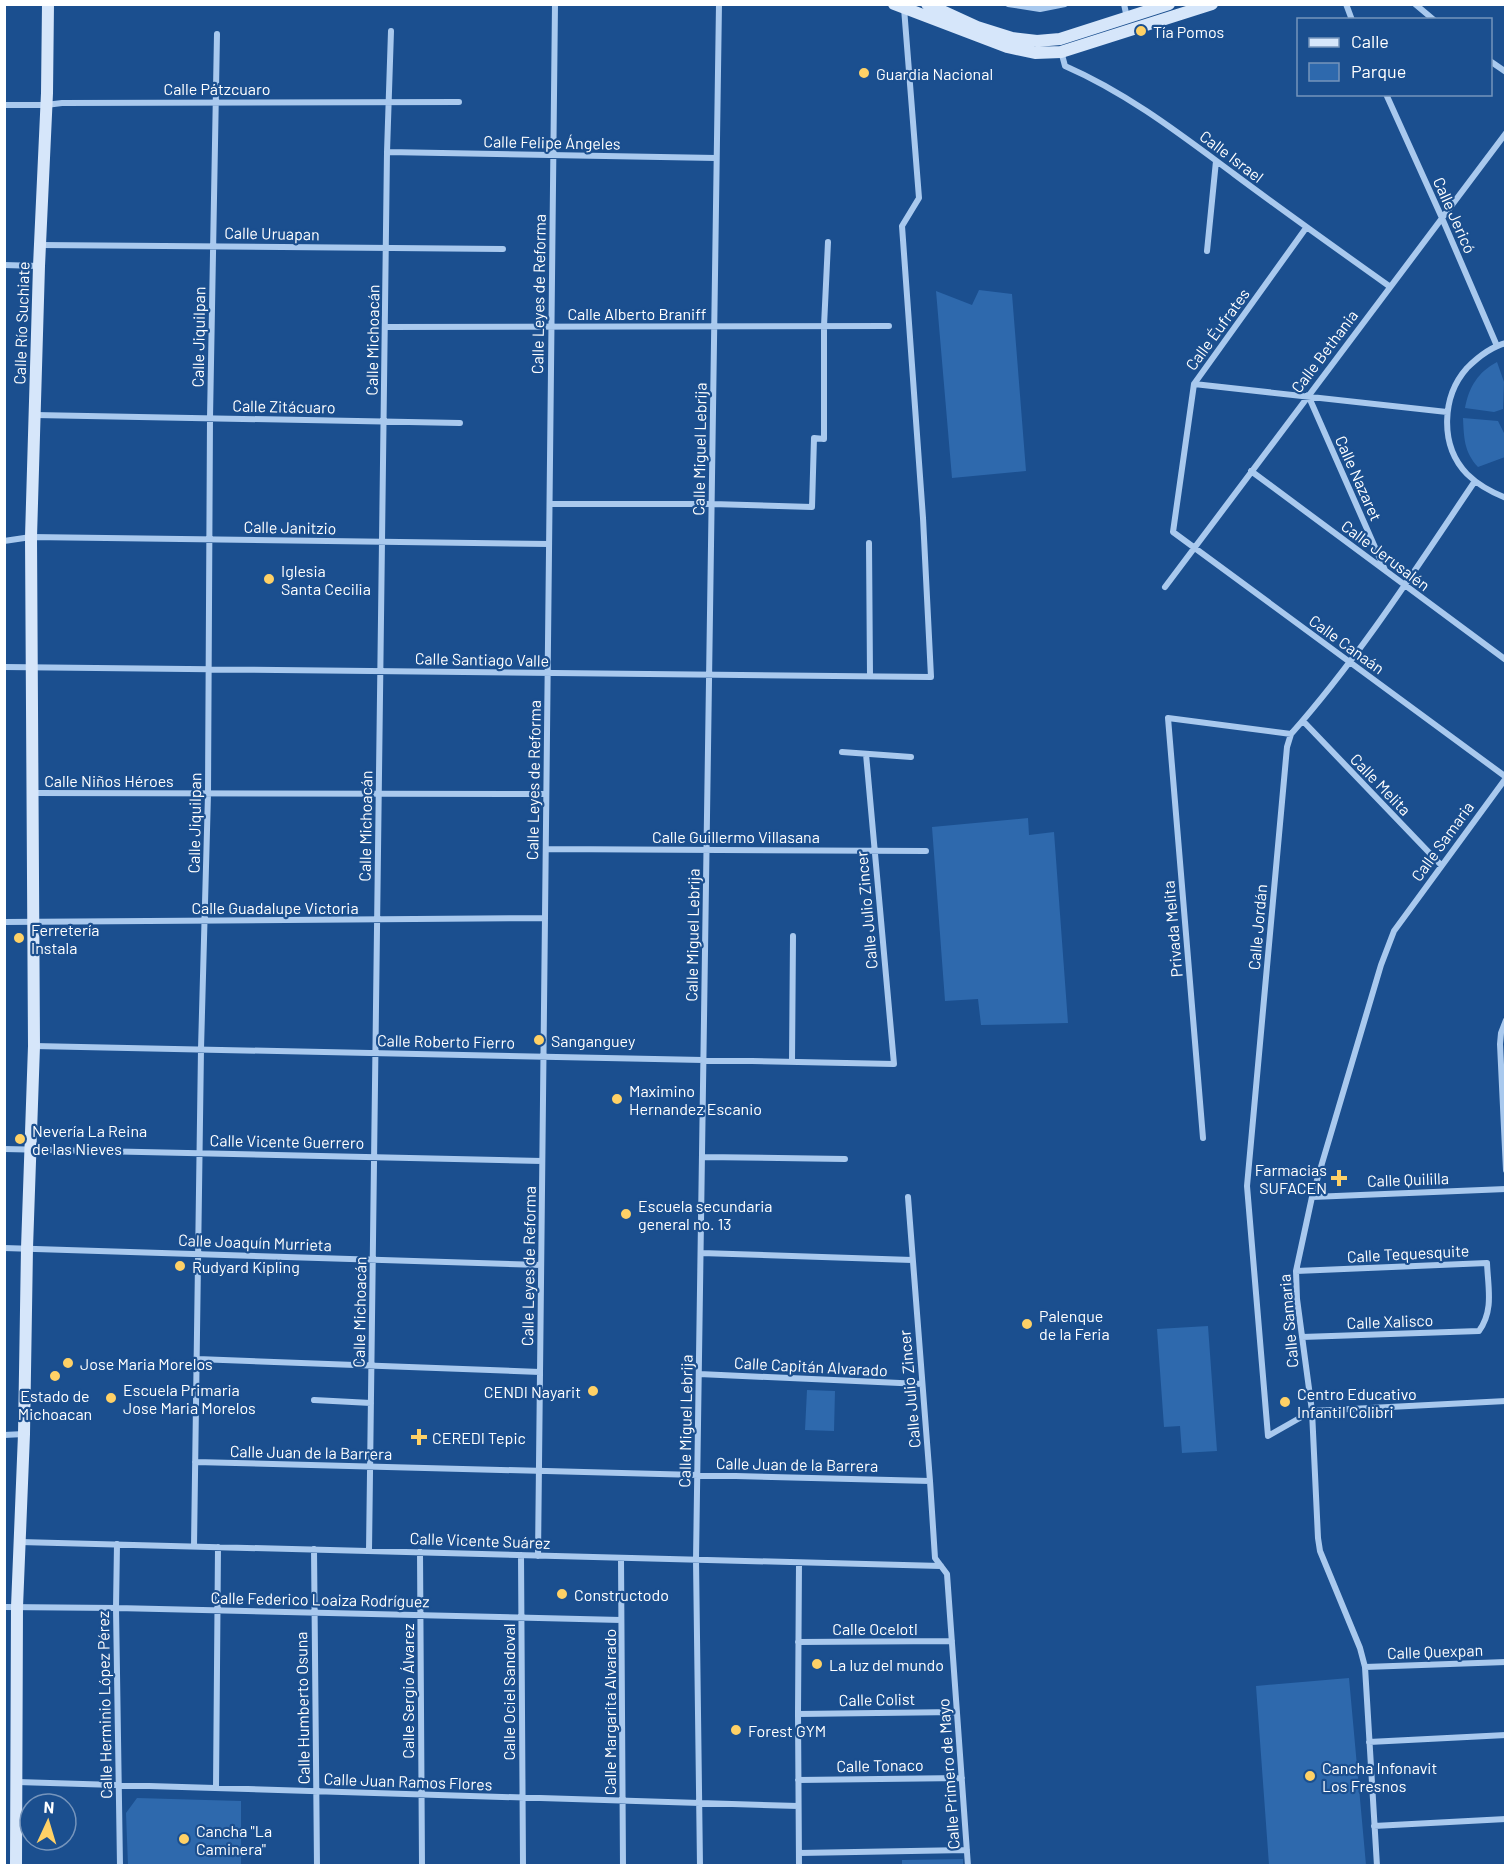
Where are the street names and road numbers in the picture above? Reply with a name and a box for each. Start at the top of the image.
street label: Calle Pátzcuaro [164,79,270,98]
street label: Calle Israel [1196,126,1268,186]
street label: Calle Felipe Ángeles [483,131,621,153]
street label: Calle Jericó [1430,174,1480,256]
street label: Calle Leyes de Reforma [527,214,549,374]
street label: Calle Uruapan [224,223,320,243]
street label: Calle Río Suchiate [9,261,33,385]
street label: Calle Michoacán [362,284,382,396]
street label: Calle Éufrates [1181,284,1253,374]
street label: Calle Jiquilpan [188,286,208,388]
street label: Calle Alberto Braniff [567,304,707,323]
street label: Calle Bethania [1287,306,1361,396]
street label: Calle Miguel Lebrija [688,382,710,516]
street label: Calle Zitácuaro [232,396,336,416]
street label: Calle Nazaret [1332,433,1386,523]
street label: Calle Jerusalén [1338,516,1434,594]
street label: Calle Janitzio [243,517,337,537]
street label: Calle Canaán [1306,610,1388,678]
street label: Calle Santiago Valle [415,648,549,670]
street label: Calle Leyes de Reforma [522,700,544,860]
street label: Calle Melita [1347,749,1415,819]
street label: Calle Michoacán [355,770,375,882]
street label: Calle Niños Héroes [44,771,174,790]
street label: Calle Jiquilpan [184,772,204,874]
street label: Calle Samaria [1407,797,1477,885]
street label: Calle Guillermo Villasana [652,827,820,846]
street label: Calle Julio Zincer [851,850,881,970]
street label: Calle Miguel Lebrija [681,868,703,1002]
street label: Privada Melita [1158,880,1186,978]
street label: Calle Jordán [1244,883,1270,971]
street label: Calle Guadalupe Victoria [191,898,359,917]
street label: Calle Roberto Fierro [377,1030,515,1052]
street label: Calle Vicente Guerrero [210,1130,364,1152]
street label: Calle Quililla [1367,1168,1449,1190]
street label: Calle Leyes de Reforma [517,1186,539,1346]
street label: Calle Joaquín Murrieta [178,1230,332,1254]
street label: Calle Tequesquite [1346,1240,1470,1266]
street label: Calle Michoacán [349,1256,369,1368]
street label: Calle Samaria [1274,1273,1302,1369]
street label: Calle Xalisco [1346,1310,1434,1332]
street label: Calle Julio Zincer [894,1329,924,1449]
street label: Calle Capitán Alvarado [734,1352,888,1380]
street label: Calle Miguel Lebrija [674,1354,696,1488]
street label: Calle Juan de la Barrera [230,1441,392,1463]
street label: Calle Juan de la Barrera [716,1453,878,1475]
street label: Calle Vicente Suárez [409,1528,551,1552]
street label: Calle Federico Loaiza Rodríguez [210,1588,430,1610]
street label: Calle Herminio López Pérez [93,1611,115,1799]
street label: Calle Ocelotl [832,1619,918,1638]
street label: Calle Sergio Álvarez [398,1623,417,1759]
street label: Calle Ociel Sandoval [499,1623,518,1761]
street label: Calle Margarita Alvarado [600,1629,619,1795]
street label: Calle Humberto Osuna [291,1631,313,1785]
street label: Calle Quexpan [1387,1640,1483,1662]
street label: Calle Colist [839,1689,915,1709]
street label: Calle Primero de Mayo [933,1698,963,1850]
street label: Calle Tonaco [836,1755,924,1775]
street label: Calle Juan Ramos Flores [323,1769,493,1793]

